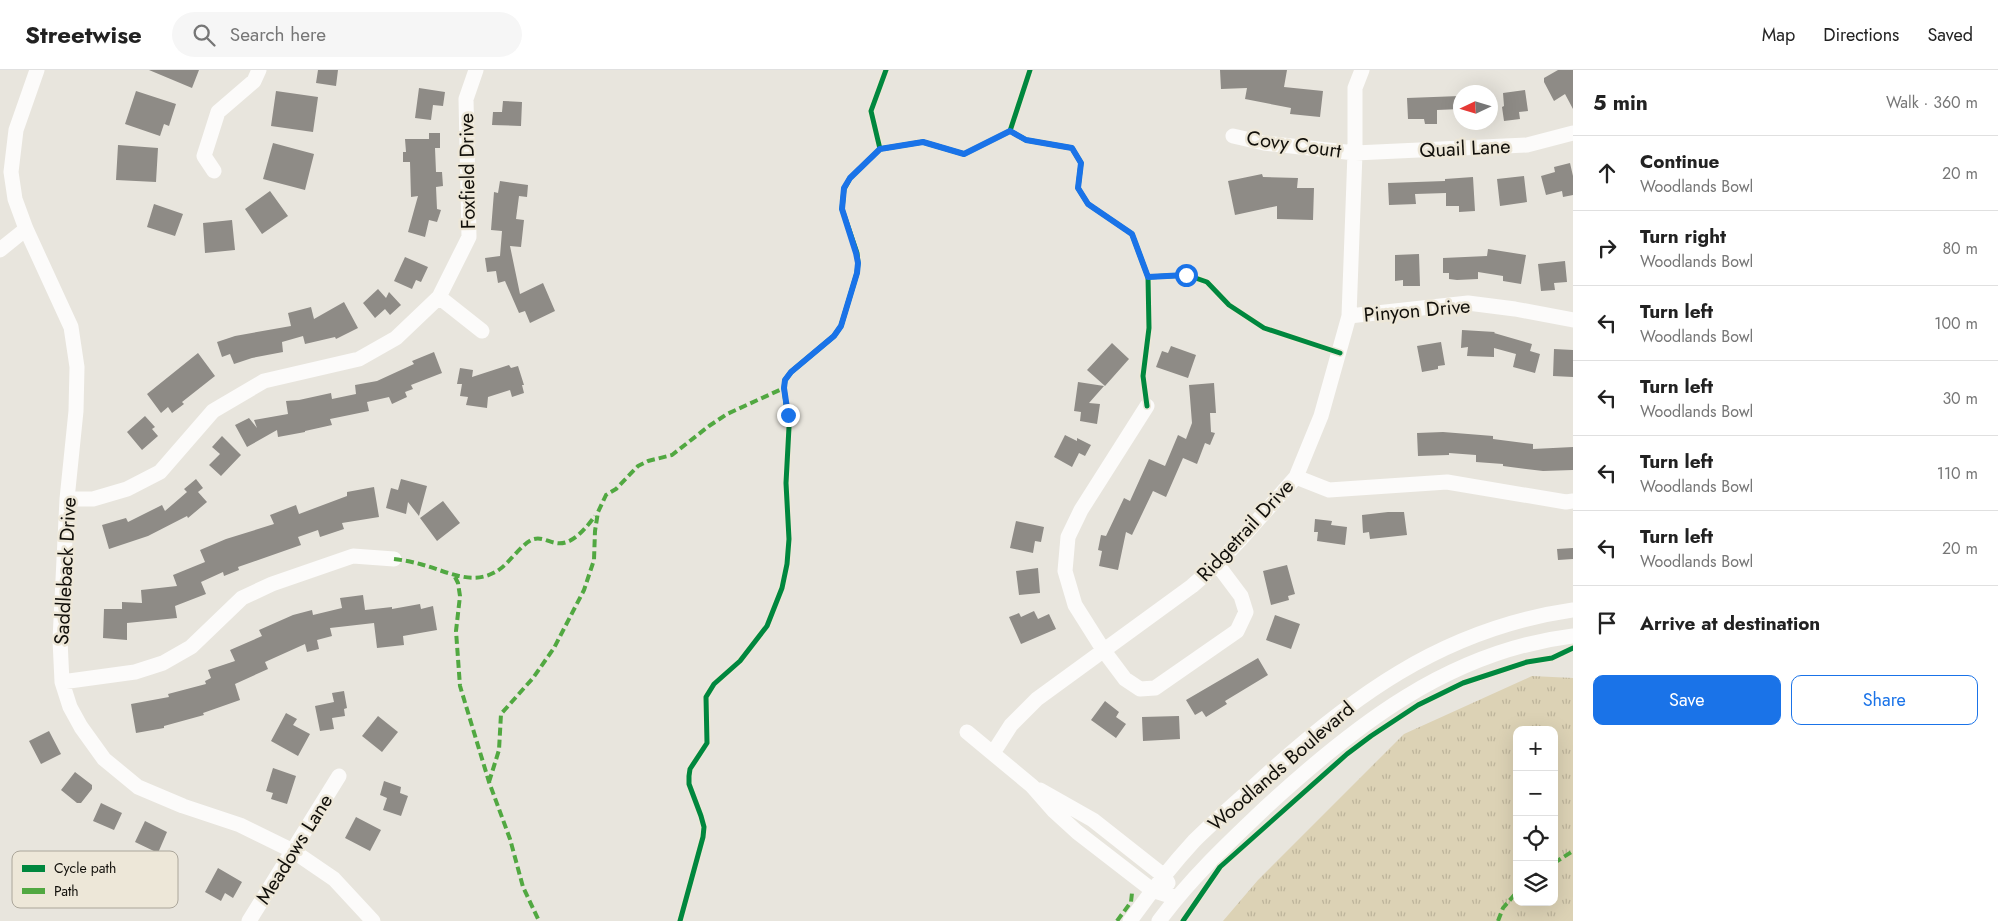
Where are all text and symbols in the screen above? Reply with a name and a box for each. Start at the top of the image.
search box [172,12,522,57]
text: Streetwise [25,17,142,52]
icon: search [190,21,218,49]
text: Search here [230,21,326,48]
text: Map [1762,22,1795,48]
text: Directions [1823,22,1899,48]
text: Saved [1927,22,1973,48]
north arrow [1453,85,1498,130]
text: 5 min [1593,88,1648,118]
text: Walk · 360 m [1886,91,1978,114]
street label: Foxfield Drive [452,113,483,229]
street label: Covy Court [1245,124,1343,166]
street label: Quail Lane [1419,132,1511,165]
text: Continue [1640,148,1719,175]
icon: ahead [1593,159,1621,187]
text: 20 m [1942,162,1978,185]
text: Woodlands Bowl [1640,175,1753,198]
text: Turn right [1640,223,1726,250]
icon: right [1593,234,1621,262]
text: 80 m [1942,237,1978,260]
text: Woodlands Bowl [1640,250,1753,273]
route start [1175,264,1198,287]
street label: Pinyon Drive [1363,291,1472,330]
text: Turn left [1640,298,1713,325]
icon: left [1593,309,1621,337]
text: 100 m [1934,312,1978,335]
text: Woodlands Bowl [1640,325,1753,348]
text: Turn left [1640,373,1713,400]
icon: left [1593,384,1621,412]
text: 30 m [1942,387,1978,410]
text: Woodlands Bowl [1640,400,1753,423]
route end [777,404,800,427]
text: Turn left [1640,448,1713,475]
icon: left [1593,459,1621,487]
text: 110 m [1937,462,1978,485]
street label: Ridgetrail Drive [1190,473,1301,588]
text: Woodlands Bowl [1640,475,1753,498]
street label: Saddleback Drive [47,496,84,646]
text: Turn left [1640,523,1713,550]
icon: left [1593,534,1621,562]
text: 20 m [1942,537,1978,560]
text: Woodlands Bowl [1640,550,1753,573]
icon: arrive [1593,609,1621,637]
text: Arrive at destination [1640,610,1820,637]
button: Save [1593,675,1781,725]
button: Share [1791,675,1978,725]
street label: Woodlands Boulevard [1202,695,1361,838]
map controls [1513,726,1558,906]
button: + [1513,726,1558,771]
button: − [1513,771,1558,816]
street label: Meadows Lane [249,788,340,910]
button: locate [1513,816,1558,861]
legend [12,851,178,908]
text: Cycle path [54,858,116,878]
button: layers [1513,861,1558,906]
text: Path [54,881,79,901]

